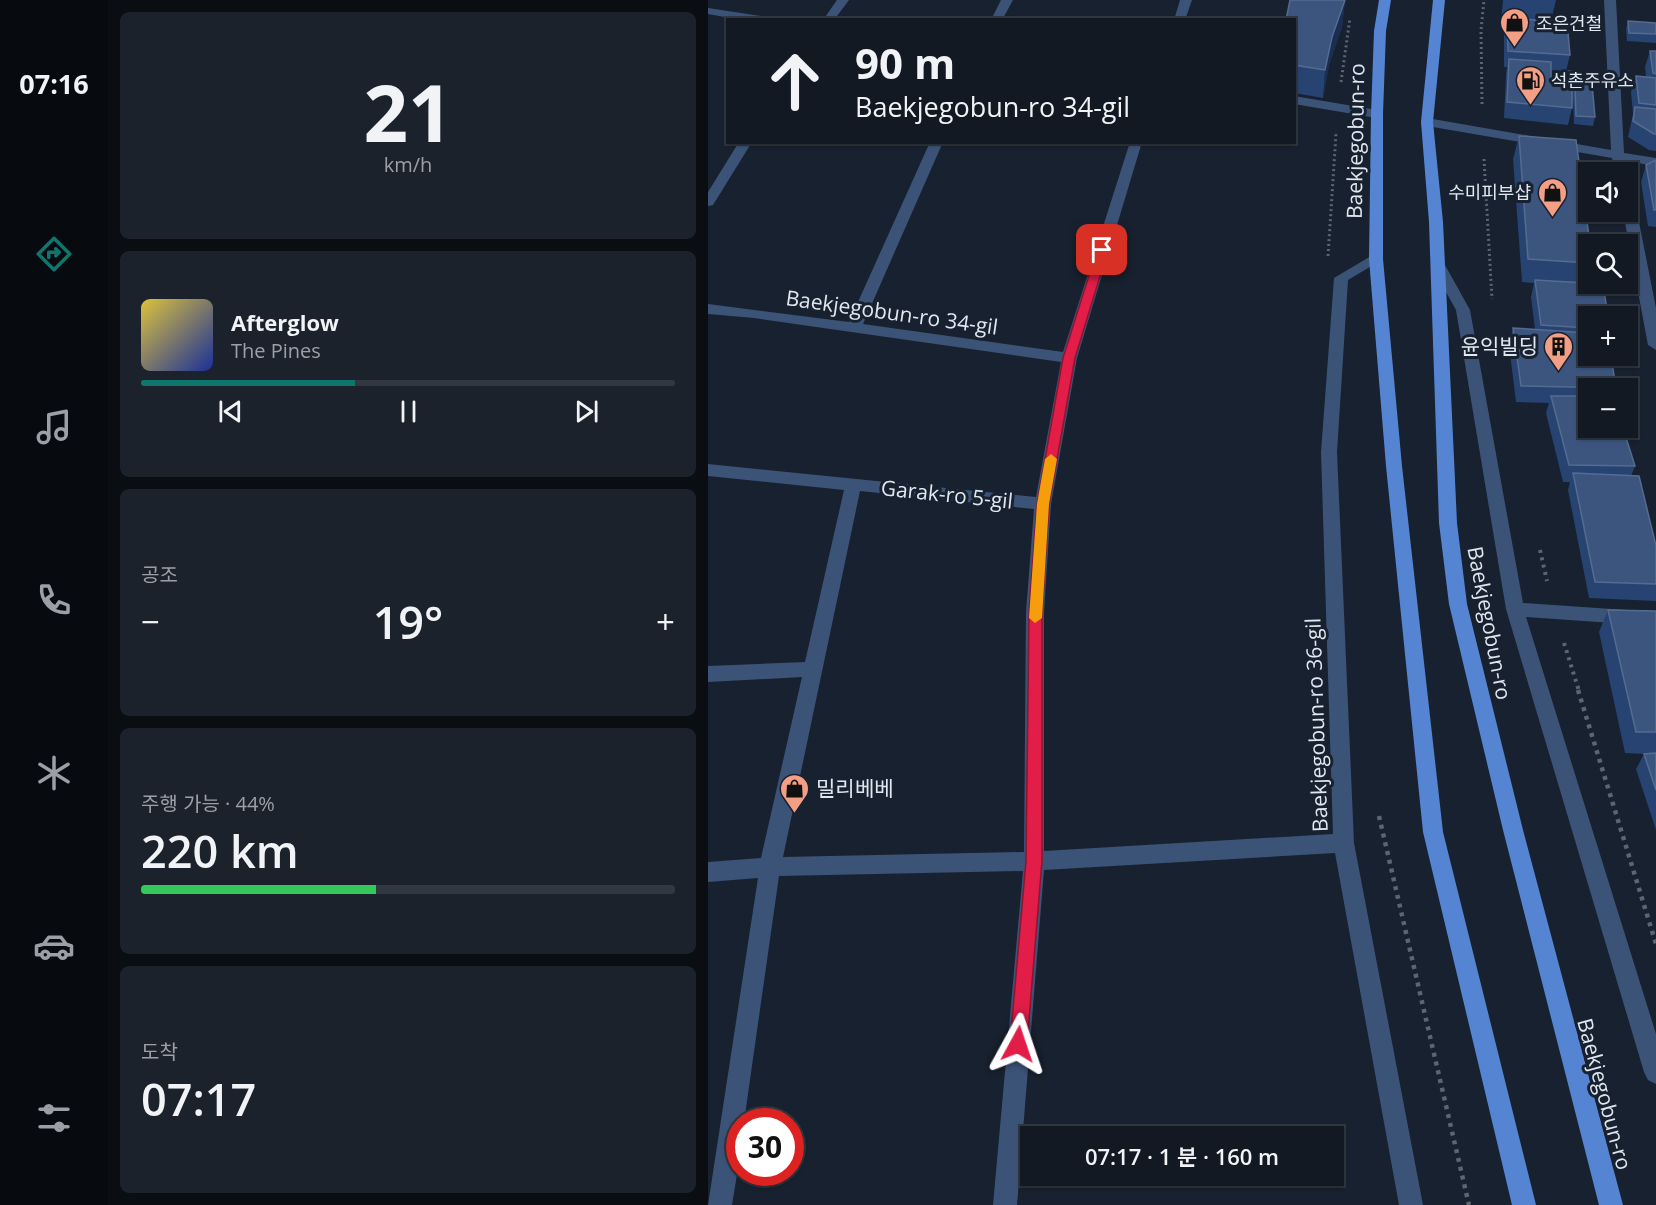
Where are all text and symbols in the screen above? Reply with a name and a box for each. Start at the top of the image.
shop icon: 조은건철 [1499,7,1531,49]
place label: 조은건철 [1536,11,1602,35]
text: 90 m [855,34,955,91]
icon: ahead [756,42,834,120]
text: 21 [363,59,453,165]
street label: Baekjegobun-ro [1340,63,1370,219]
fuel station icon: 석촌주유소 [1514,64,1546,106]
text: 07:16 [19,65,89,102]
place label: 석촌주유소 [1551,68,1634,92]
text: Baekjegobun-ro 34-gil [855,88,1130,125]
text: km/h [384,151,432,178]
map controls [1578,162,1638,438]
button: sound [1578,162,1638,222]
shop icon: 수미피부샵 [1536,176,1568,218]
place label: 수미피부샵 [1448,180,1531,204]
pin [1076,224,1127,275]
icon: directions [33,233,75,275]
icon: arrive [1085,233,1118,266]
button: search [1578,234,1638,294]
street label: Baekjegobun-ro 34-gil [784,283,1000,341]
button: + [1578,306,1638,366]
text: Afterglow [231,307,339,337]
building icon: 윤익빌딩 [1543,330,1575,372]
place label: 윤익빌딩 [1461,332,1538,360]
text: The Pines [231,337,321,364]
button: − [1578,378,1638,438]
icon: previous [214,395,247,428]
icon: pause [392,395,425,428]
icon: next [570,395,603,428]
icon: music [33,406,75,448]
street label: Garak-ro 5-gil [880,473,1014,515]
street label: Baekjegobun-ro [1461,544,1519,702]
text: 공조 [141,561,178,588]
icon: phone [33,579,75,621]
text: 19° [373,591,443,652]
text: − [141,599,160,644]
text: + [656,599,675,644]
street label: Baekjegobun-ro 36-gil [1298,618,1334,832]
icon: climate [33,752,75,794]
shop icon: 밀리베베 [779,772,811,814]
place label: 밀리베베 [816,774,893,802]
text: 주행 가능 · 44% [141,790,275,817]
text: 220 km [141,820,299,881]
icon: car [33,925,75,967]
position arrow [986,1012,1050,1076]
street label: Baekjegobun-ro [1571,1015,1639,1173]
text: 도착 [141,1038,178,1065]
text: 07:17 [141,1068,256,1129]
icon: filters [33,1097,75,1139]
speed limit sign: 30 [726,1108,804,1186]
text: 07:17 · 1 분 · 160 m [1085,1141,1279,1171]

